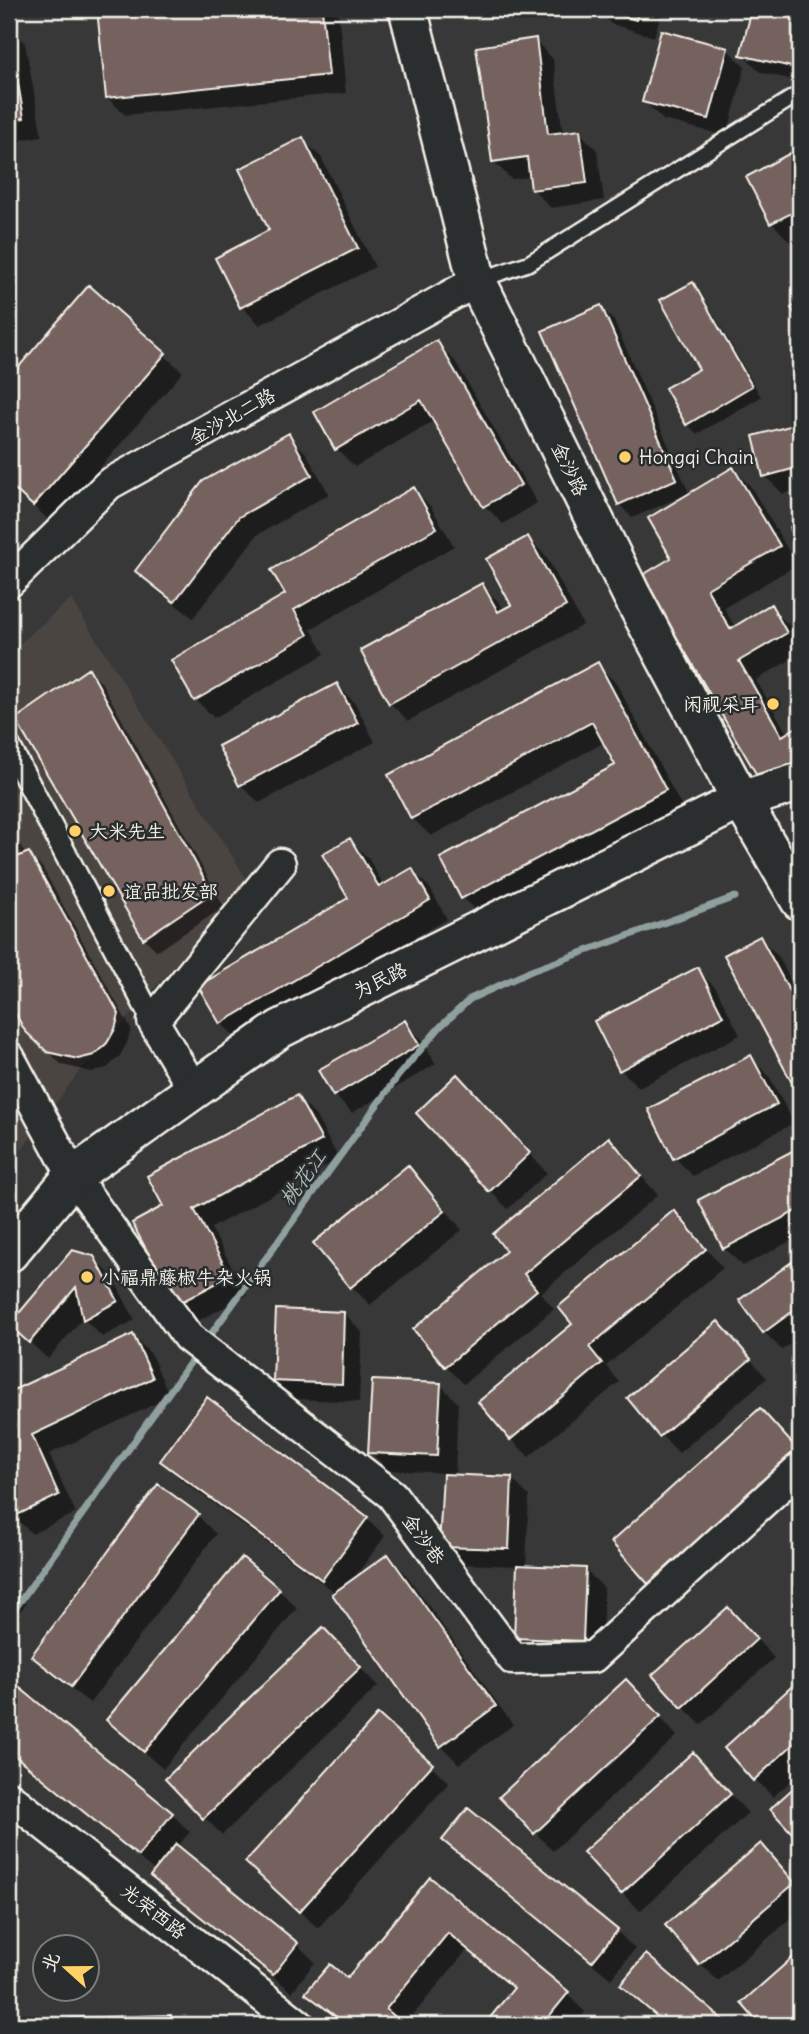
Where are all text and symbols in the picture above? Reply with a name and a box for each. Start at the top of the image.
street label: 金沙北二路 [185,382,279,450]
street label: 金沙路 [547,438,593,500]
place label: Hongqi Chain [639,445,754,469]
marker: Hongqi Chain [617,449,633,465]
place label: 闲视采耳 [683,692,759,716]
marker: 闲视采耳 [765,696,781,712]
place label: 大米先生 [89,819,165,843]
marker: 大米先生 [67,823,83,839]
place label: 谊品批发部 [123,879,218,903]
marker: 谊品批发部 [101,883,117,899]
street label: 为民路 [349,957,411,1003]
water label: 桃花江 [273,1143,333,1211]
place label: 小福鼎藤椒牛杂火锅 [101,1265,272,1289]
marker: 小福鼎藤椒牛杂火锅 [79,1269,95,1285]
street label: 金沙巷 [398,1509,450,1569]
street label: 光荣西路 [117,1878,191,1944]
north arrow [32,1932,102,2002]
text: 北 [36,1949,65,1975]

